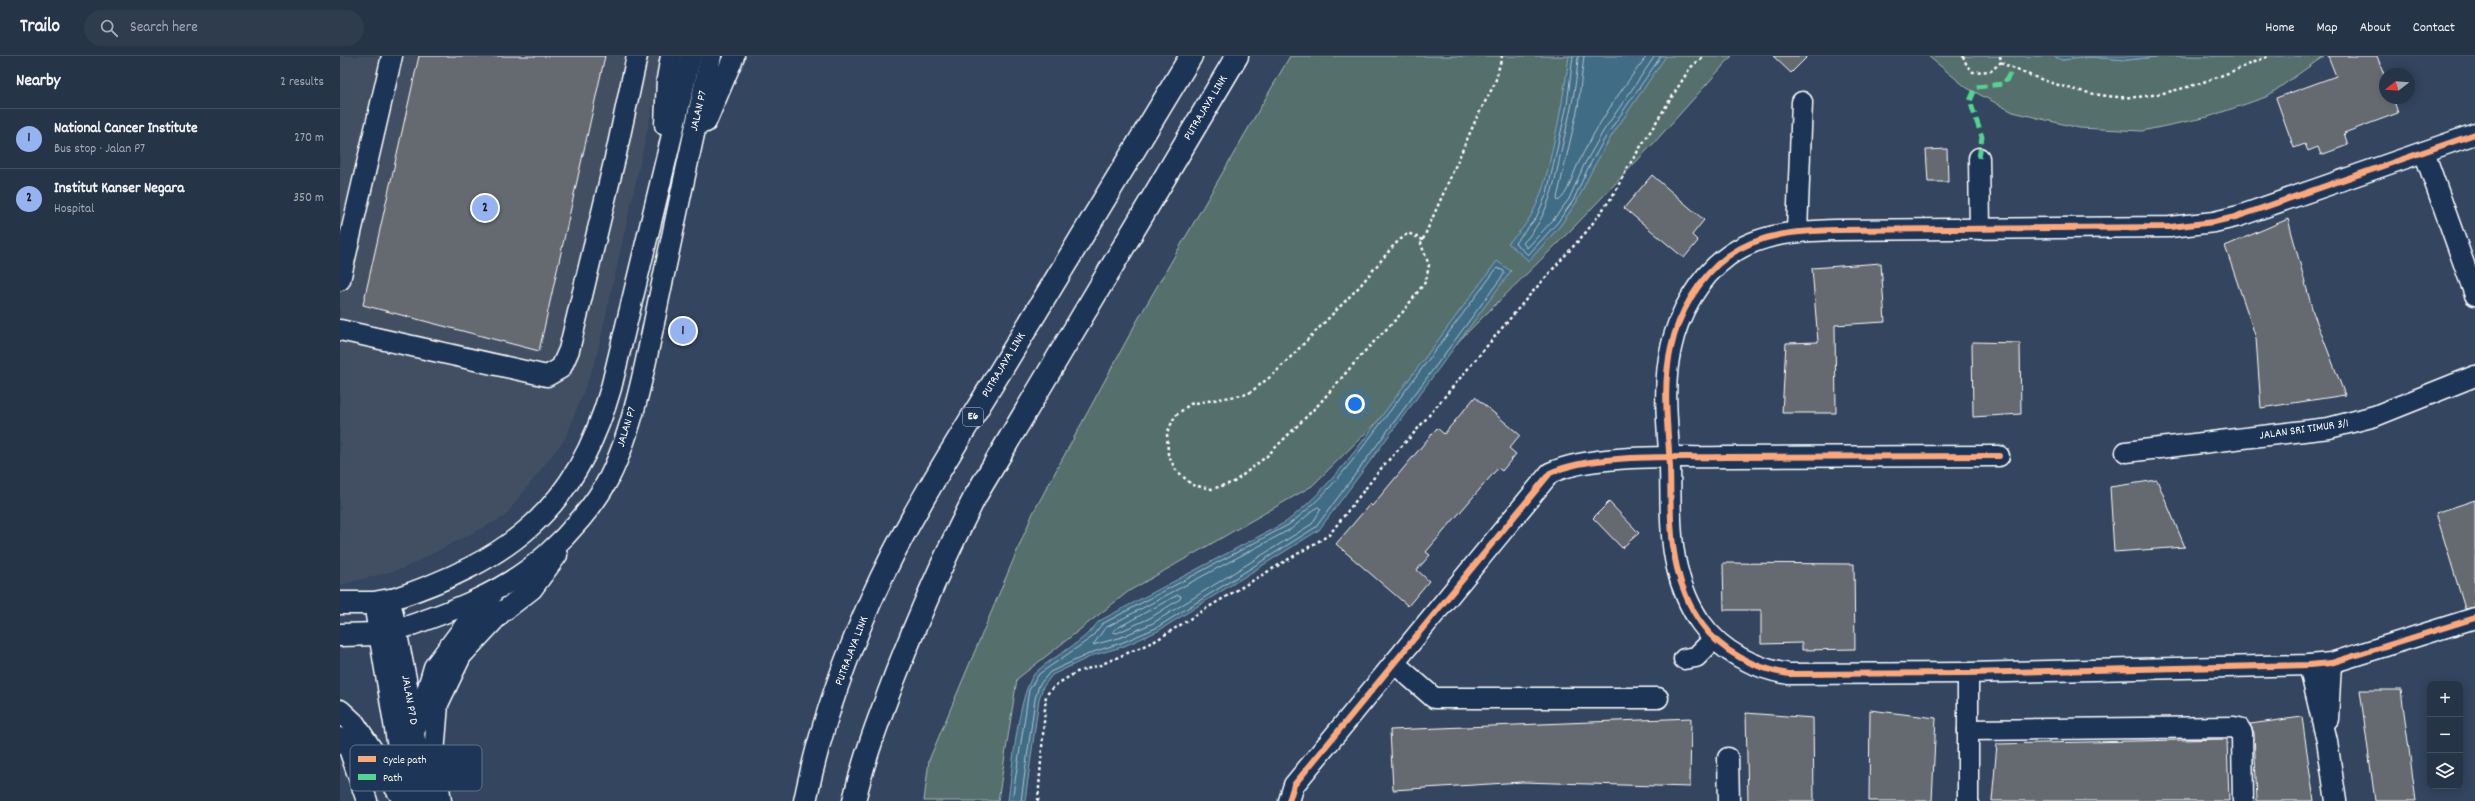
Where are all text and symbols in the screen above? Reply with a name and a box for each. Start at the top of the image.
search box [84,10,364,46]
text: Trailo [20,14,60,41]
icon: search [98,17,120,39]
text: Search here [130,17,198,39]
text: Home [2265,18,2294,38]
text: Map [2316,18,2338,38]
text: About [2360,18,2391,38]
text: Contact [2413,18,2455,38]
north arrow [2379,68,2415,104]
text: Nearby [16,70,60,94]
street label: PUTRAJAYA LINK [1180,72,1232,144]
text: 2 results [280,73,324,92]
street label: JALAN P7 [686,89,712,133]
text: National Cancer Institute [54,118,198,140]
text: 1 [28,129,30,148]
text: 270 m [294,129,324,148]
text: Bus stop · Jalan P7 [54,140,145,159]
text: Institut Kanser Negara [54,178,184,200]
text: 2 [26,189,32,208]
text: 350 m [293,189,324,208]
pin: 2 [472,193,498,223]
text: Hospital [54,200,94,219]
pin: 1 [670,316,696,346]
street label: PUTRAJAYA LINK [978,329,1030,401]
your location [1345,394,1365,414]
street label: JALAN P7 [613,404,641,449]
road number: E6 [963,408,983,426]
street label: JALAN SRI TIMUR 3/1 [2258,415,2350,445]
street label: PUTRAJAYA LINK [831,613,873,688]
street label: JALAN P7 D [396,674,422,726]
map controls [2427,681,2463,789]
button: + [2427,681,2463,717]
button: − [2427,717,2463,753]
legend [350,745,482,791]
text: Cycle path [383,753,427,769]
button: layers [2427,753,2463,789]
text: Path [383,771,402,787]

